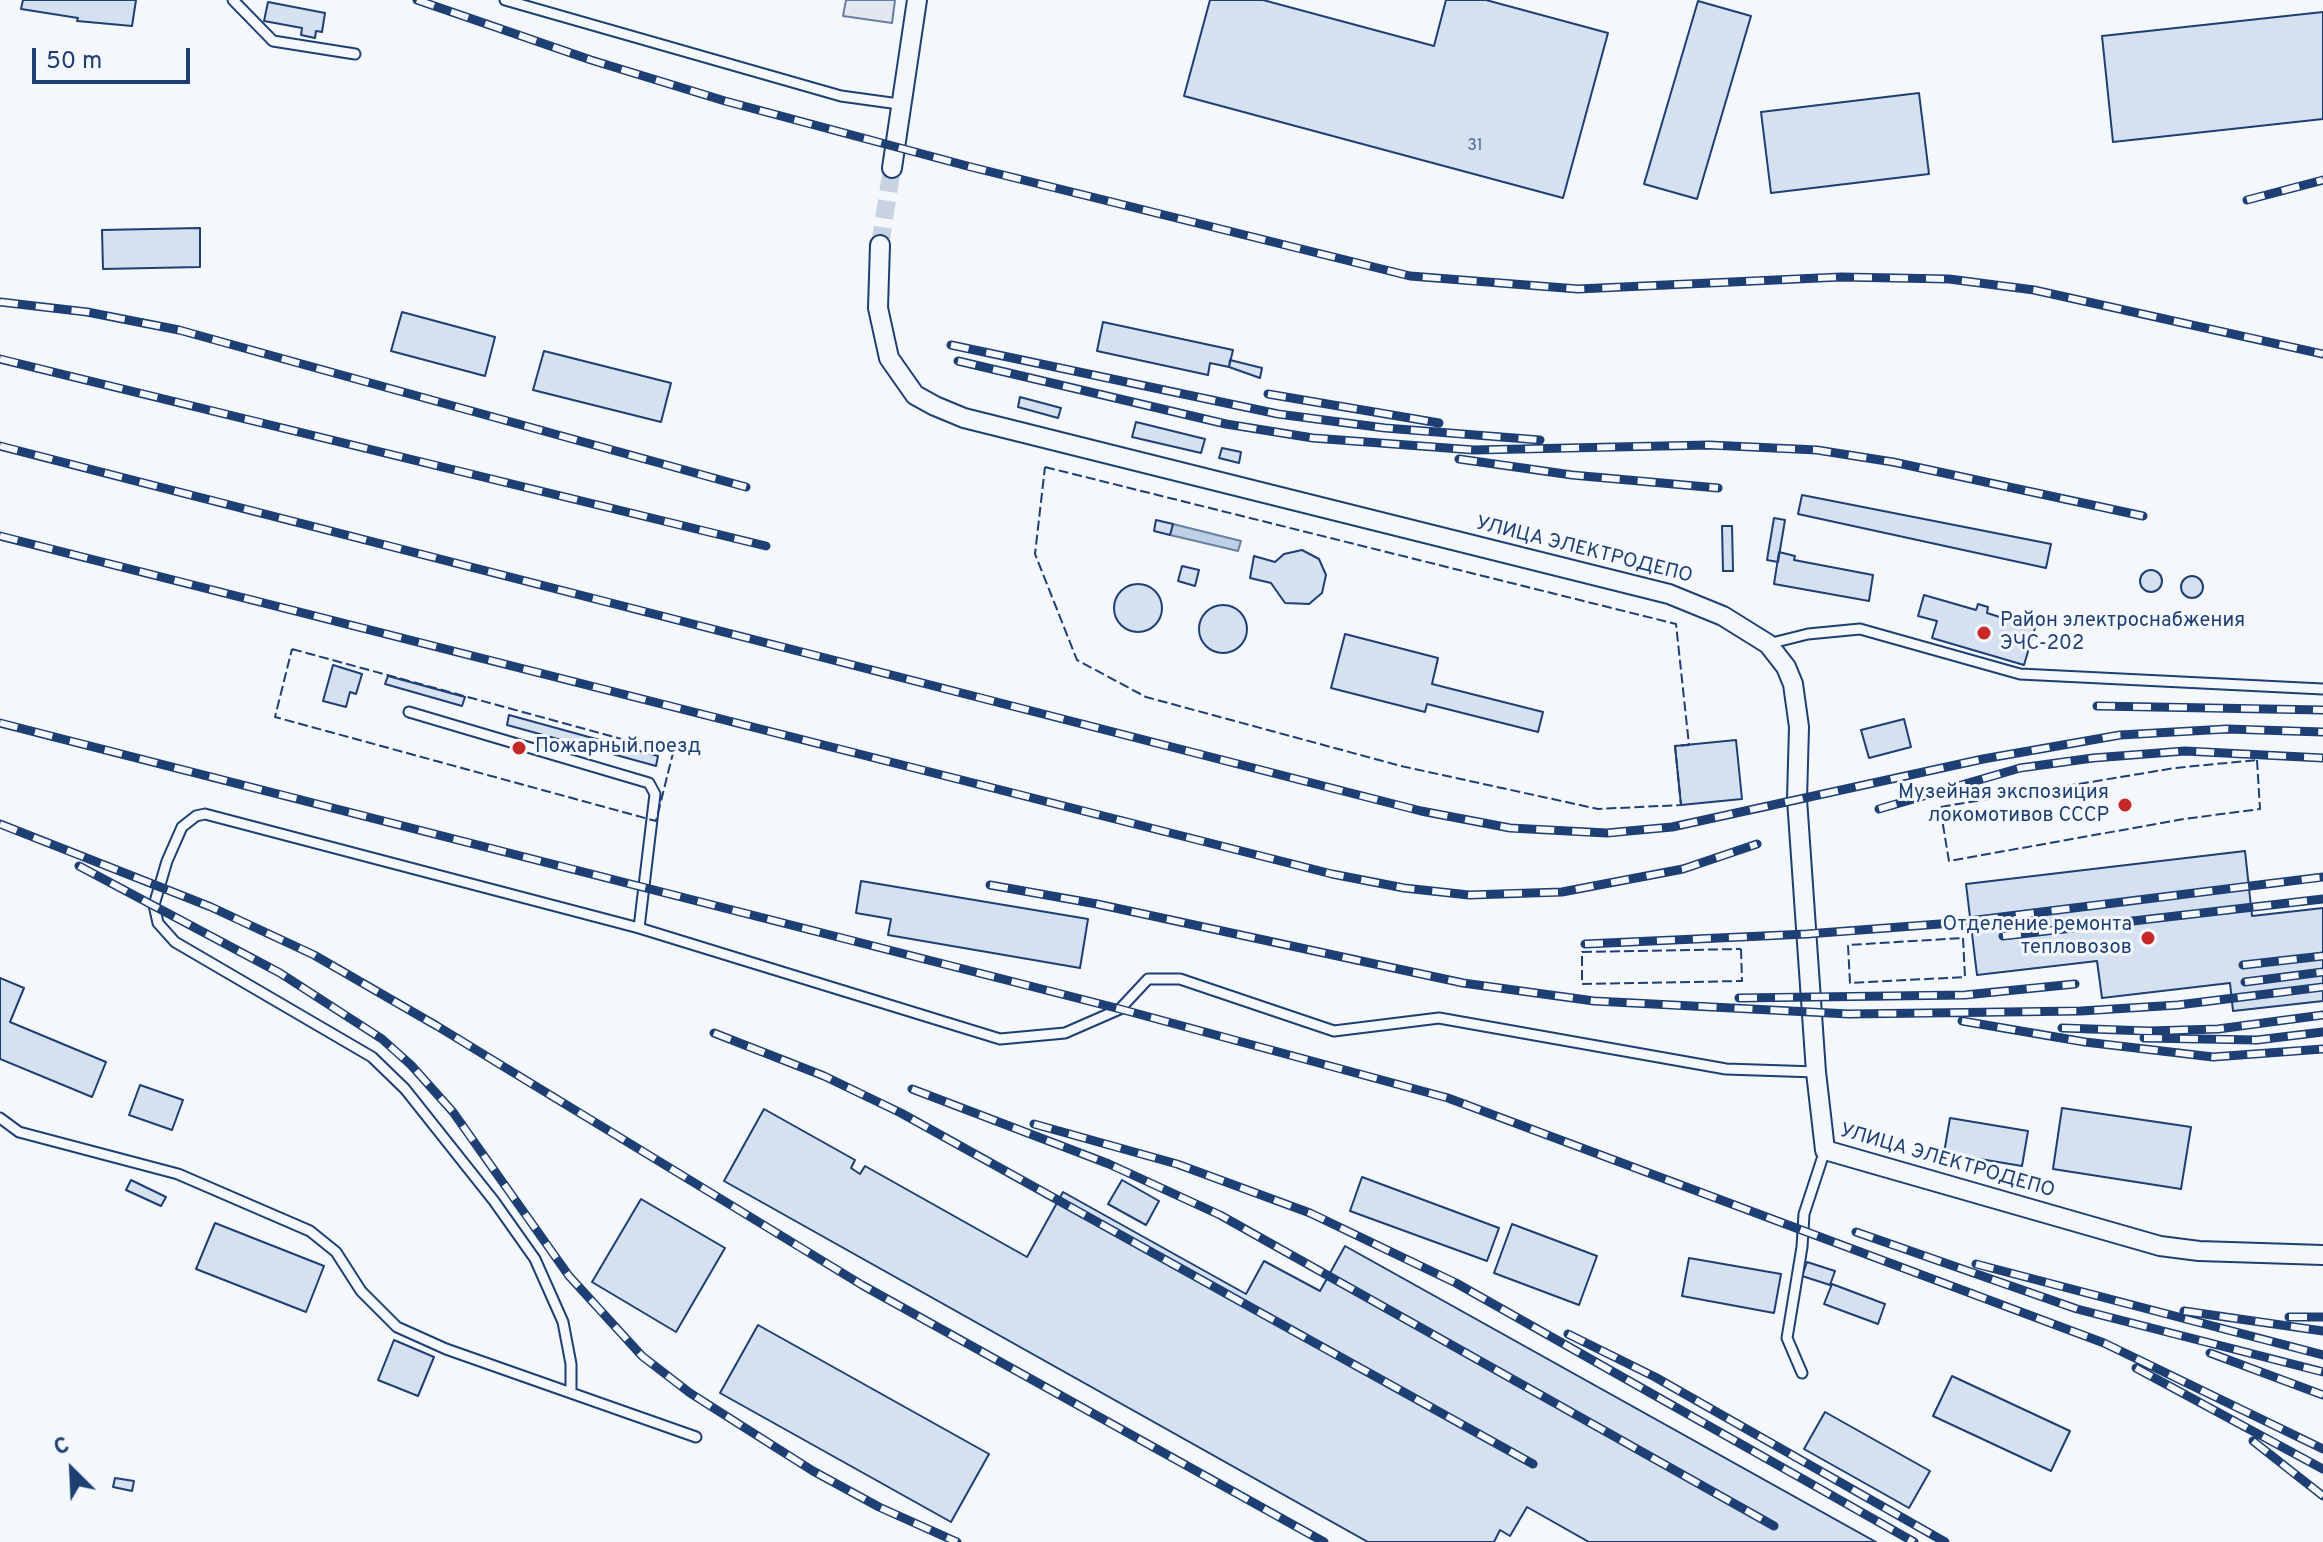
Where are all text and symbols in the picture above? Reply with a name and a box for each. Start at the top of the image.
scale bar [36,32,194,82]
text: 50 m [46,47,102,77]
house number: 31 [1467,137,1483,157]
street label: УЛИЦА ЭЛЕКТРОДЕПО [1473,512,1695,590]
place label: Район электроснабжения ЭЧС-202 [2000,610,2245,657]
marker: Район электроснабжения ЭЧС-202 [1975,624,1993,642]
place label: Пожарный поезд [535,736,701,760]
marker: Пожарный поезд [510,739,528,757]
place label: Музейная экспозиция локомотивов СССР [1898,782,2109,829]
marker: Музейная экспозиция локомотивов СССР [2116,796,2134,814]
place label: Отделение ремонта тепловозов [1943,914,2132,961]
marker: Отделение ремонта тепловозов [2139,929,2157,947]
street label: УЛИЦА ЭЛЕКТРОДЕПО [1837,1120,2057,1204]
north arrow [32,1430,112,1510]
text: С [50,1432,74,1463]

